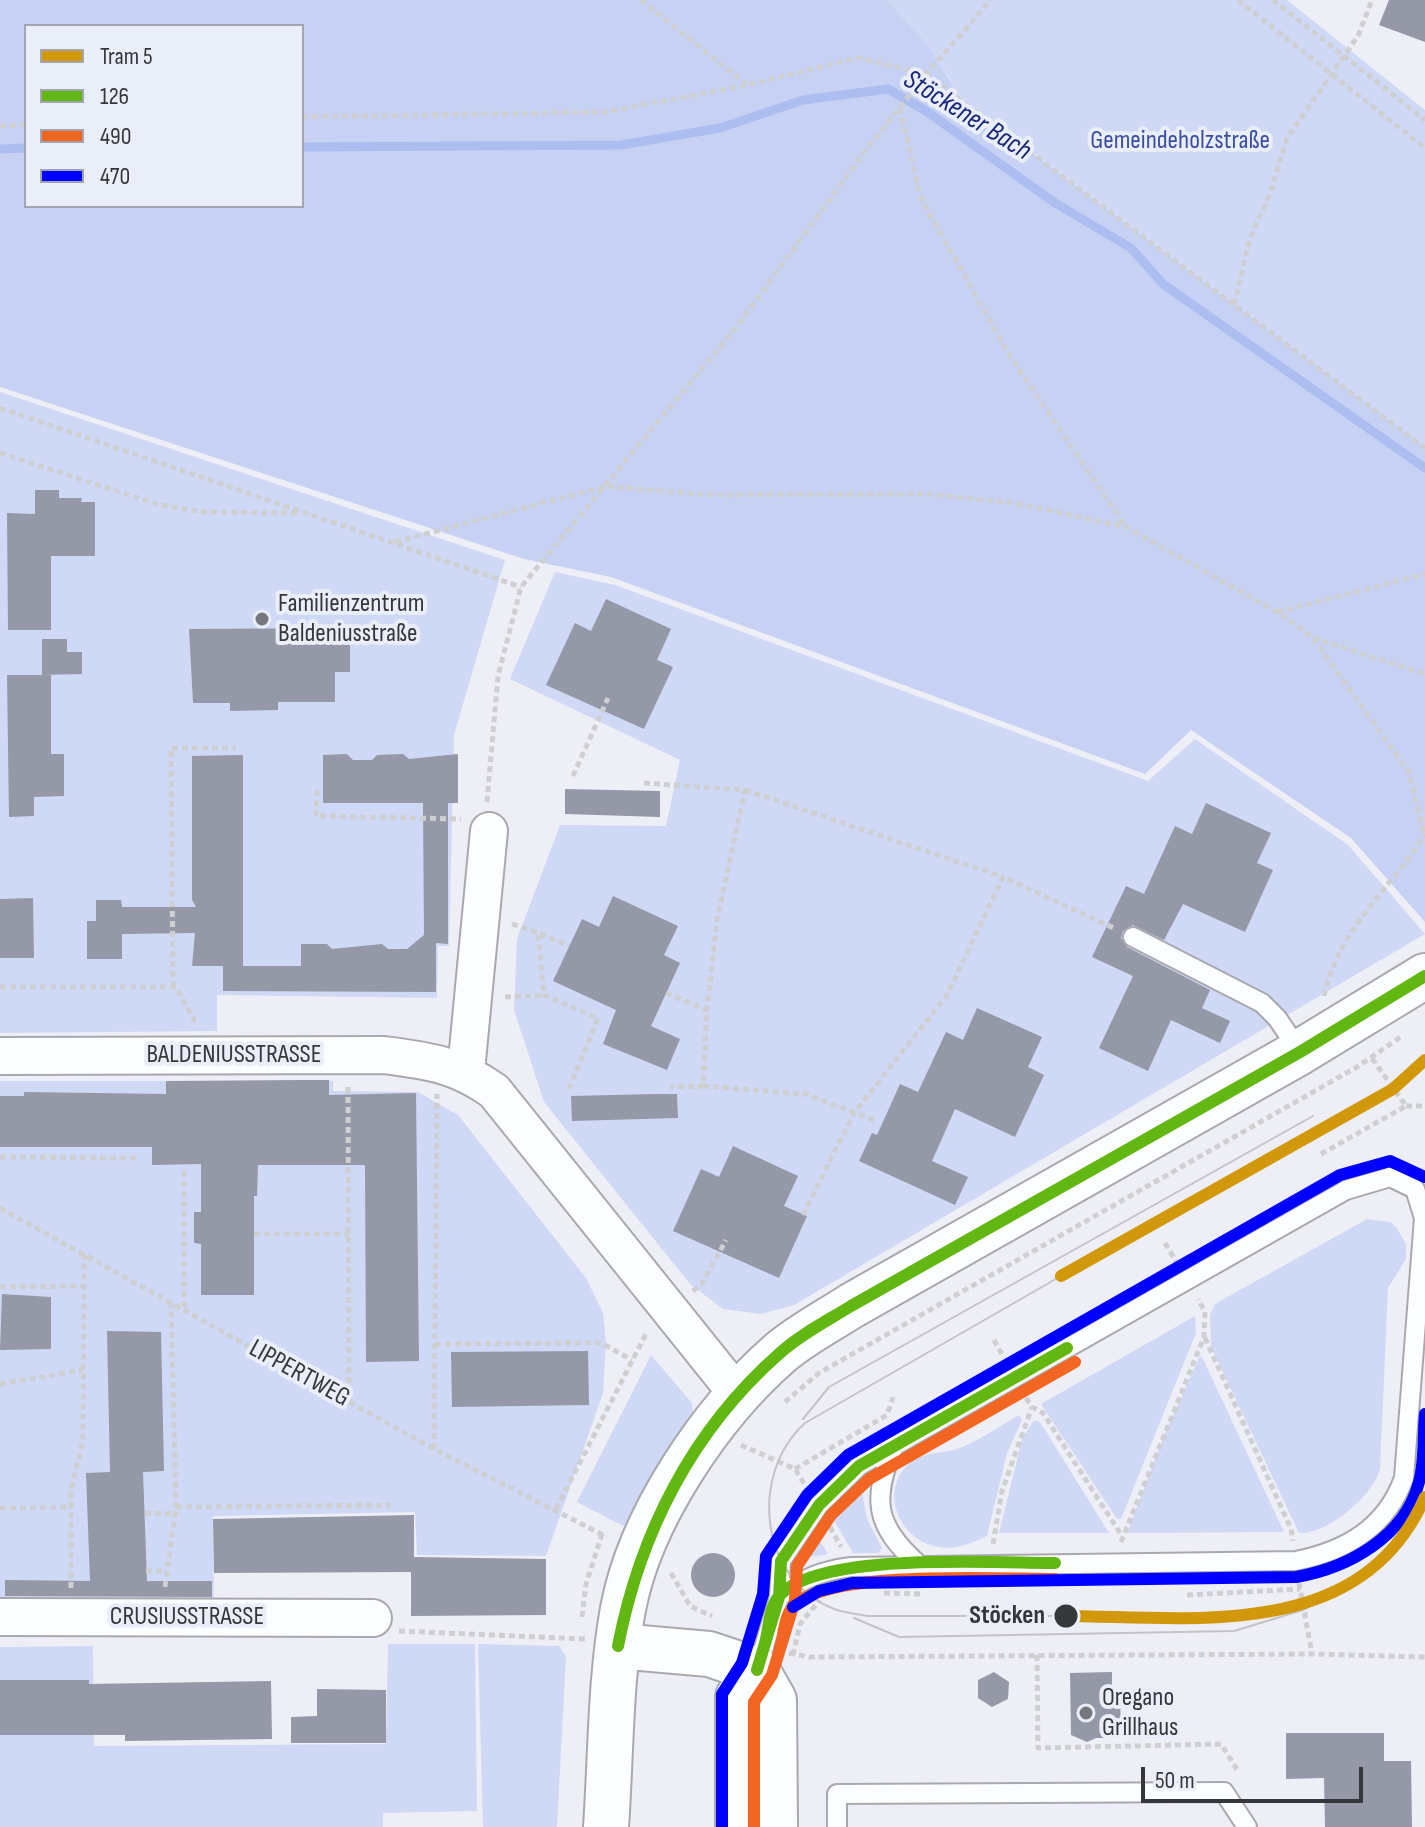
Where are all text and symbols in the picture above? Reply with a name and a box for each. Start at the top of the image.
legend [24,24,304,208]
text: Tram 5 [100,42,153,71]
water label: Stöckener Bach [897,64,1037,168]
text: 126 [100,82,129,111]
text: 490 [100,122,131,151]
park label: Gemeindeholzstraße [1090,125,1270,157]
text: 470 [100,162,130,191]
place label: Familienzentrum Baldeniusstraße [278,588,424,650]
marker: Familienzentrum Baldeniusstraße [253,610,271,628]
street label: BALDENIUSSTRASSE [147,1039,321,1071]
street label: LIPPERTWEG [243,1334,355,1414]
place label: Stöcken [969,1600,1045,1632]
street label: CRUSIUSSTRASSE [110,1601,264,1633]
marker: Stöcken [1052,1602,1080,1630]
place label: Oregano Grillhaus [1102,1682,1178,1744]
marker: Oregano Grillhaus [1077,1704,1095,1722]
scale bar [1145,1751,1367,1801]
text: 50 m [1155,1766,1195,1795]

